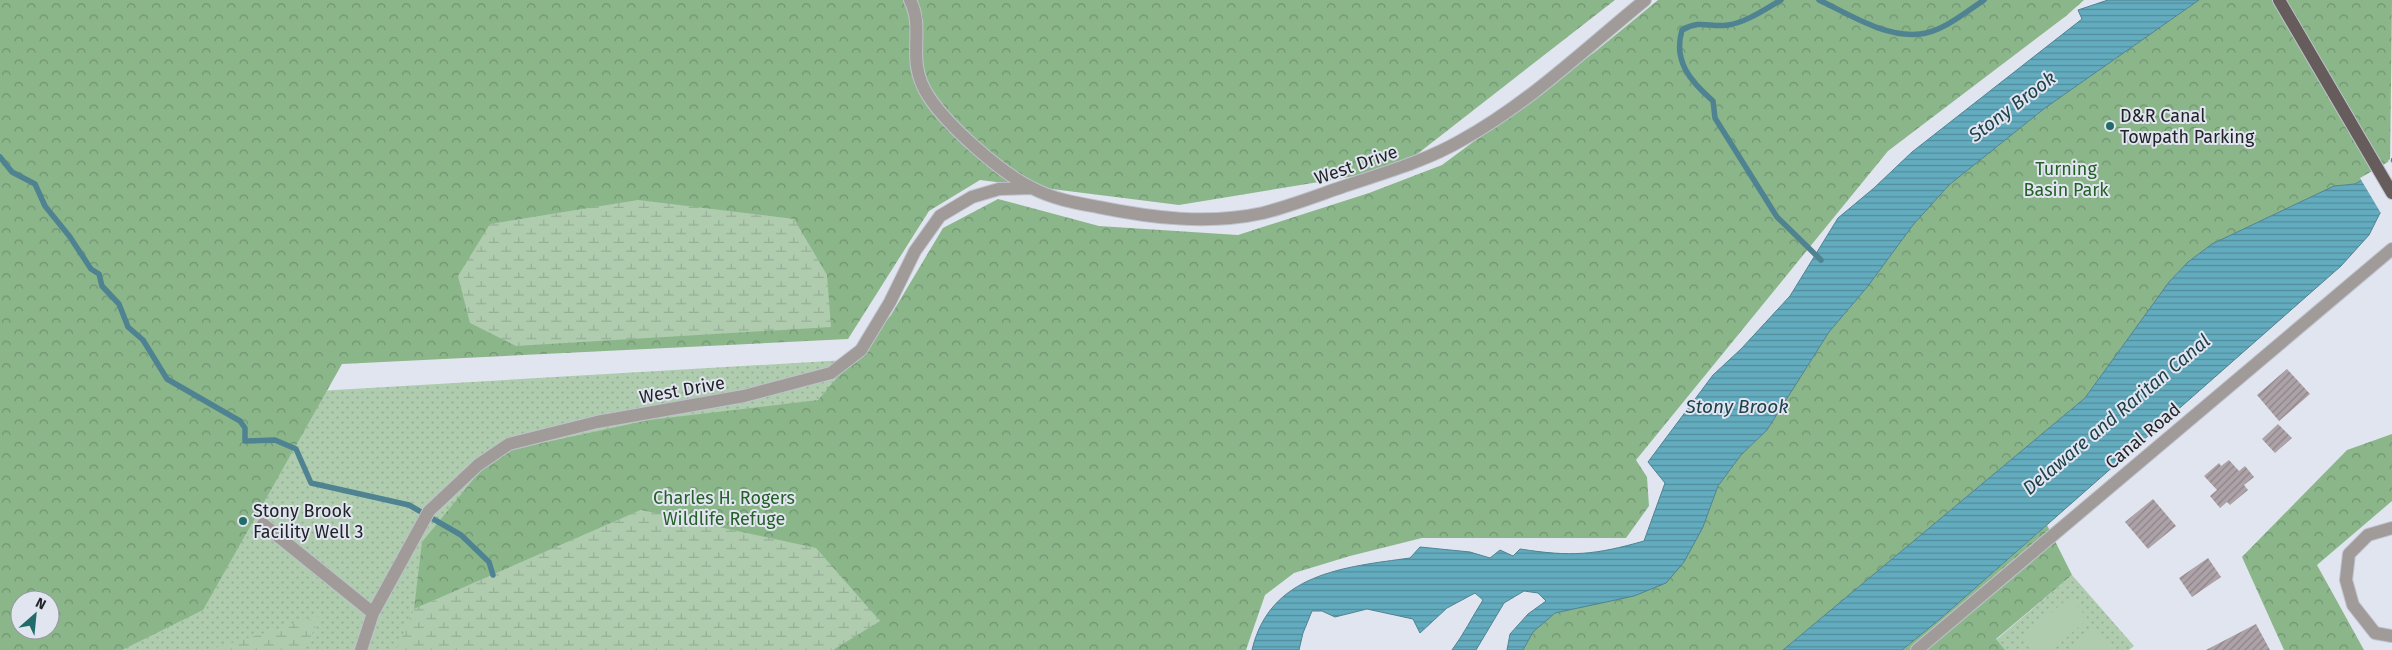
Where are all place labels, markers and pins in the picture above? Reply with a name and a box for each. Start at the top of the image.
place label: D&R Canal Towpath Parking [2120,105,2255,148]
marker: D&R Canal Towpath Parking [2104,120,2116,132]
place label: Stony Brook Facility Well 3 [253,500,363,543]
marker: Stony Brook Facility Well 3 [237,515,249,527]

